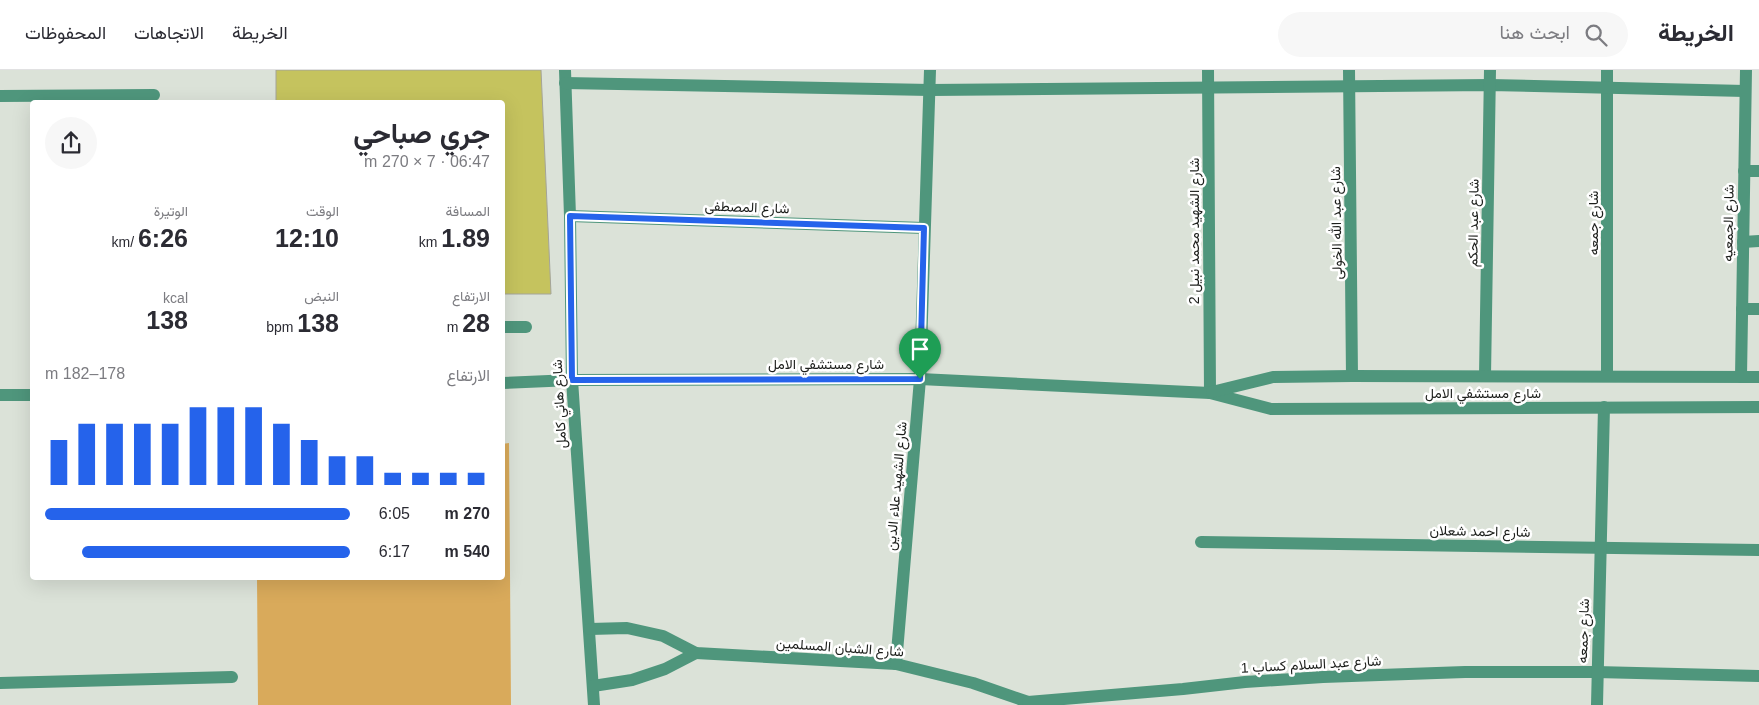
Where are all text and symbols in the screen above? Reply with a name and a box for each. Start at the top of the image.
search box [1278,12,1628,57]
text: الخريطة [1658,19,1734,46]
icon: search [1582,21,1610,49]
text: ابحث هنا [1500,22,1570,43]
text: المحفوظات [25,23,106,43]
text: الاتجاهات [134,23,204,43]
text: الخريطة [232,23,288,43]
button: share [45,117,97,169]
text: جري صباحي [353,118,490,149]
text: 06:47 · 7 × 270 m [364,153,490,170]
street label: شارع الشهيد محمد نبيل 2 [1186,158,1205,304]
street label: شارع عبد الله الخولى [1327,166,1348,280]
street label: شارع عبد الحكم [1464,179,1485,267]
street label: شارع الجمعيه [1719,184,1740,262]
street label: شارع جمعه [1585,191,1604,255]
street label: شارع المصطفى [704,198,790,219]
text: الوتيرة [154,203,188,219]
text: الوقت [306,203,339,219]
text: المسافة [446,203,490,219]
text: 6:26 [138,224,188,252]
text: 12:10 [275,224,339,252]
text: 1.89 [441,224,490,252]
text: /km [112,234,138,250]
text: km [419,234,441,250]
text: النبض [304,288,339,304]
text: الارتفاع [452,288,490,304]
text: kcal [163,290,188,306]
text: 138 [146,306,188,334]
text: 138 [297,309,339,337]
text: 28 [462,309,490,337]
text: bpm [266,319,297,335]
text: m [447,319,462,335]
pin [899,328,941,379]
icon: arrive [906,335,934,363]
street label: شارع مستشفي الامل [768,356,884,376]
street label: شارع هاني كامل [549,359,573,449]
text: 178–182 m [45,365,125,382]
text: الارتفاع [447,367,490,384]
street label: شارع مستشفي الامل [1425,385,1541,405]
street label: شارع الشهيد علاء الدين [882,421,913,551]
text: 6:05 [379,505,410,522]
text: 270 m [445,505,490,522]
street label: شارع احمد شعلان [1429,522,1531,543]
text: 6:17 [379,543,410,560]
text: 540 m [445,543,490,560]
street label: شارع جمعه [1574,598,1595,664]
street label: شارع الشبان المسلمين [775,635,905,662]
street label: شارع عبد السلام كساب 1 [1240,652,1382,679]

